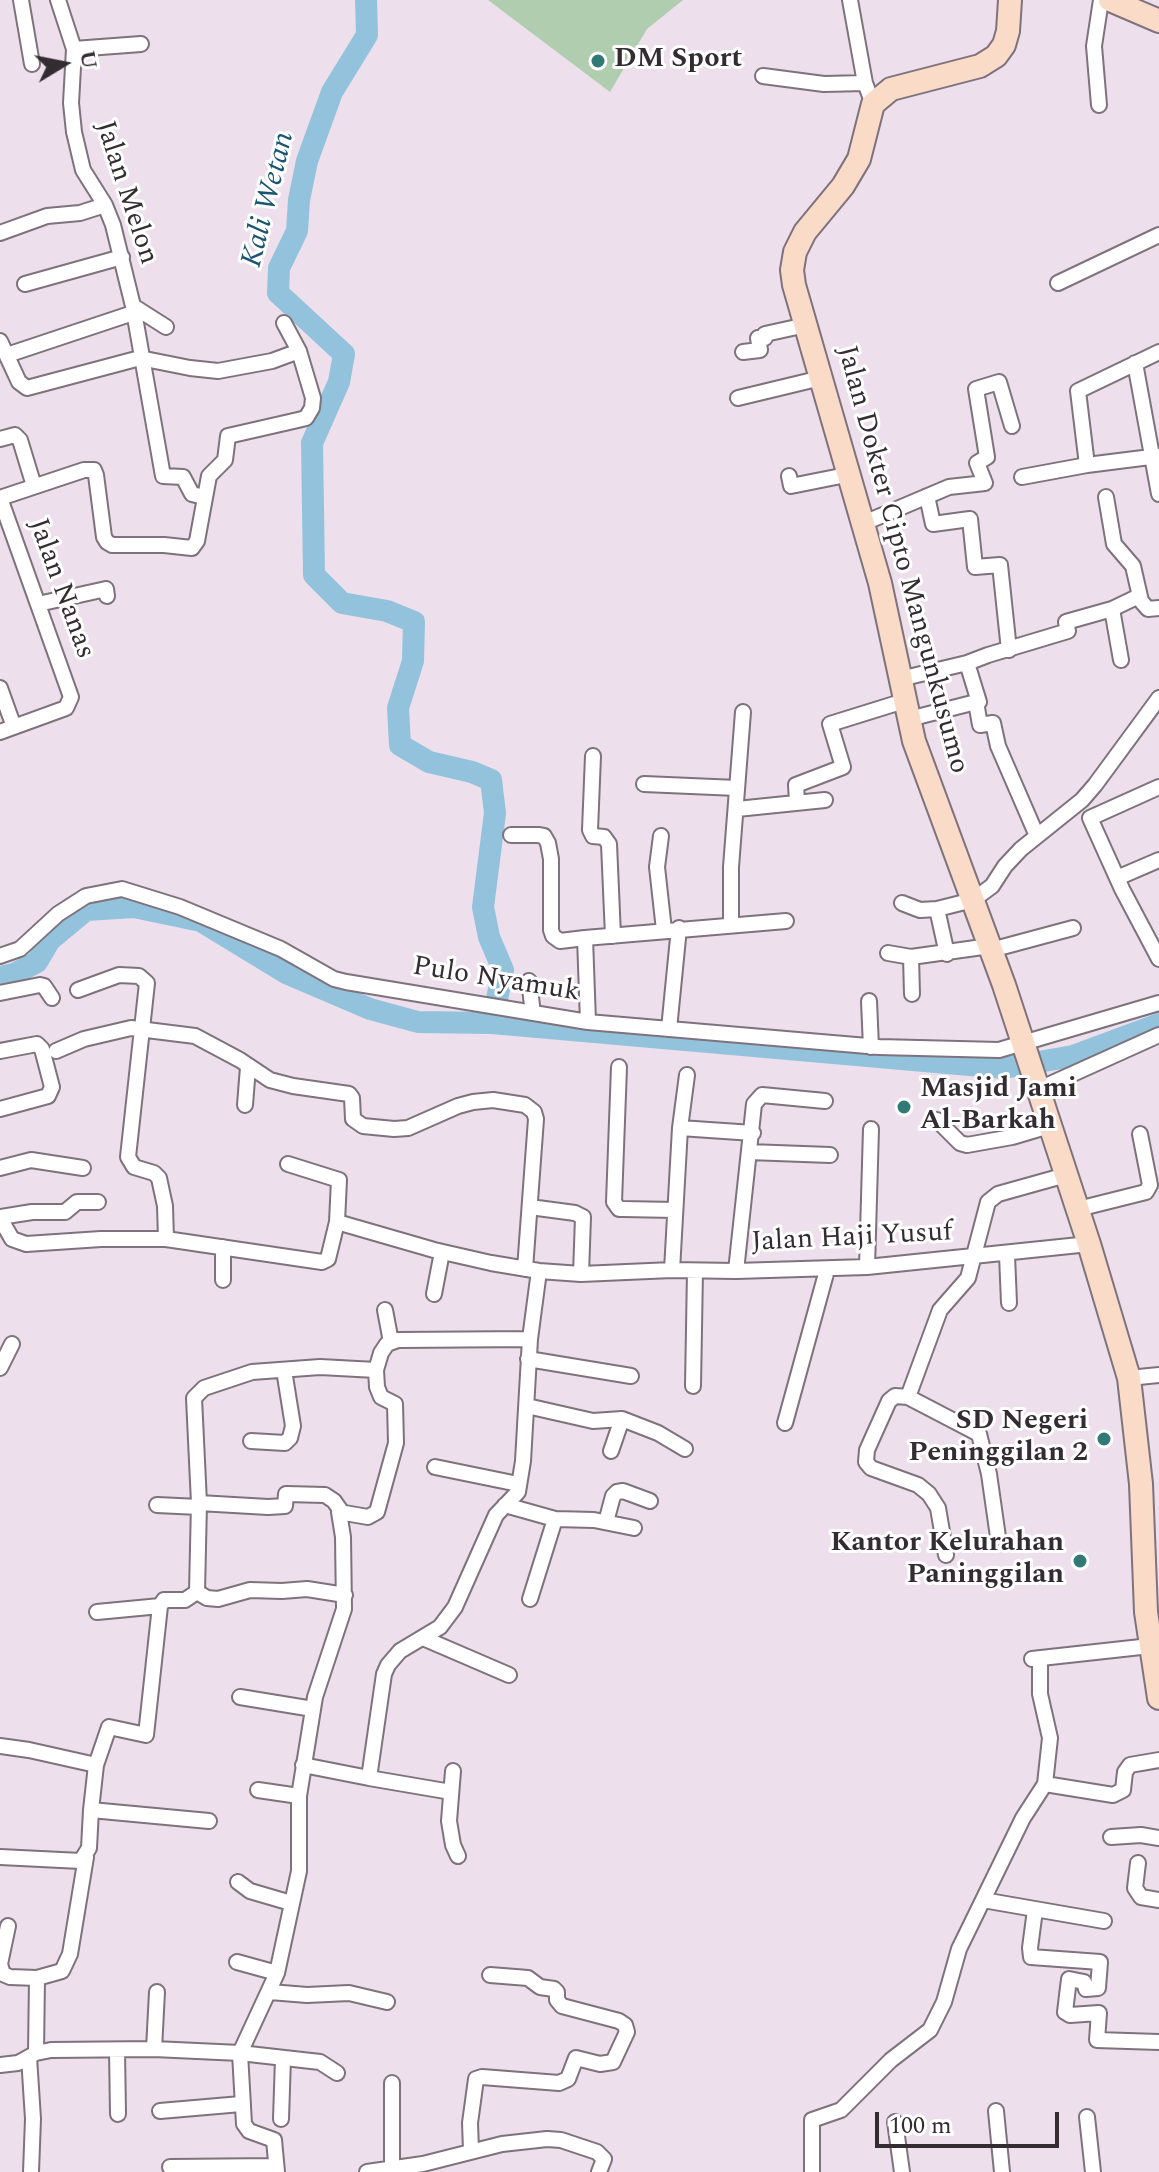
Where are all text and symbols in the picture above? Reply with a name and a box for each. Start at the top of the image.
north arrow [24,24,104,104]
place label: DM Sport [614,44,742,78]
text: U [70,48,106,72]
marker: DM Sport [589,52,607,70]
street label: Jalan Melon [86,117,164,269]
water label: Kali Wetan [236,129,304,271]
street label: Jalan Dokter Cipto Mangunkusumo [828,342,974,778]
street label: Jalan Nanas [19,514,101,664]
street label: Pulo Nyamuk [410,951,582,1011]
place label: Masjid Jami Al-Barkah [920,1074,1077,1140]
marker: Masjid Jami Al-Barkah [895,1098,913,1116]
street label: Jalan Haji Yusuf [750,1217,954,1261]
place label: SD Negeri Peninggilan 2 [909,1406,1088,1472]
marker: SD Negeri Peninggilan 2 [1095,1430,1113,1448]
place label: Kantor Kelurahan Paninggilan [830,1528,1064,1594]
marker: Kantor Kelurahan Paninggilan [1071,1552,1089,1570]
scale bar [879,2096,1063,2146]
text: 100 m [889,2108,952,2144]

